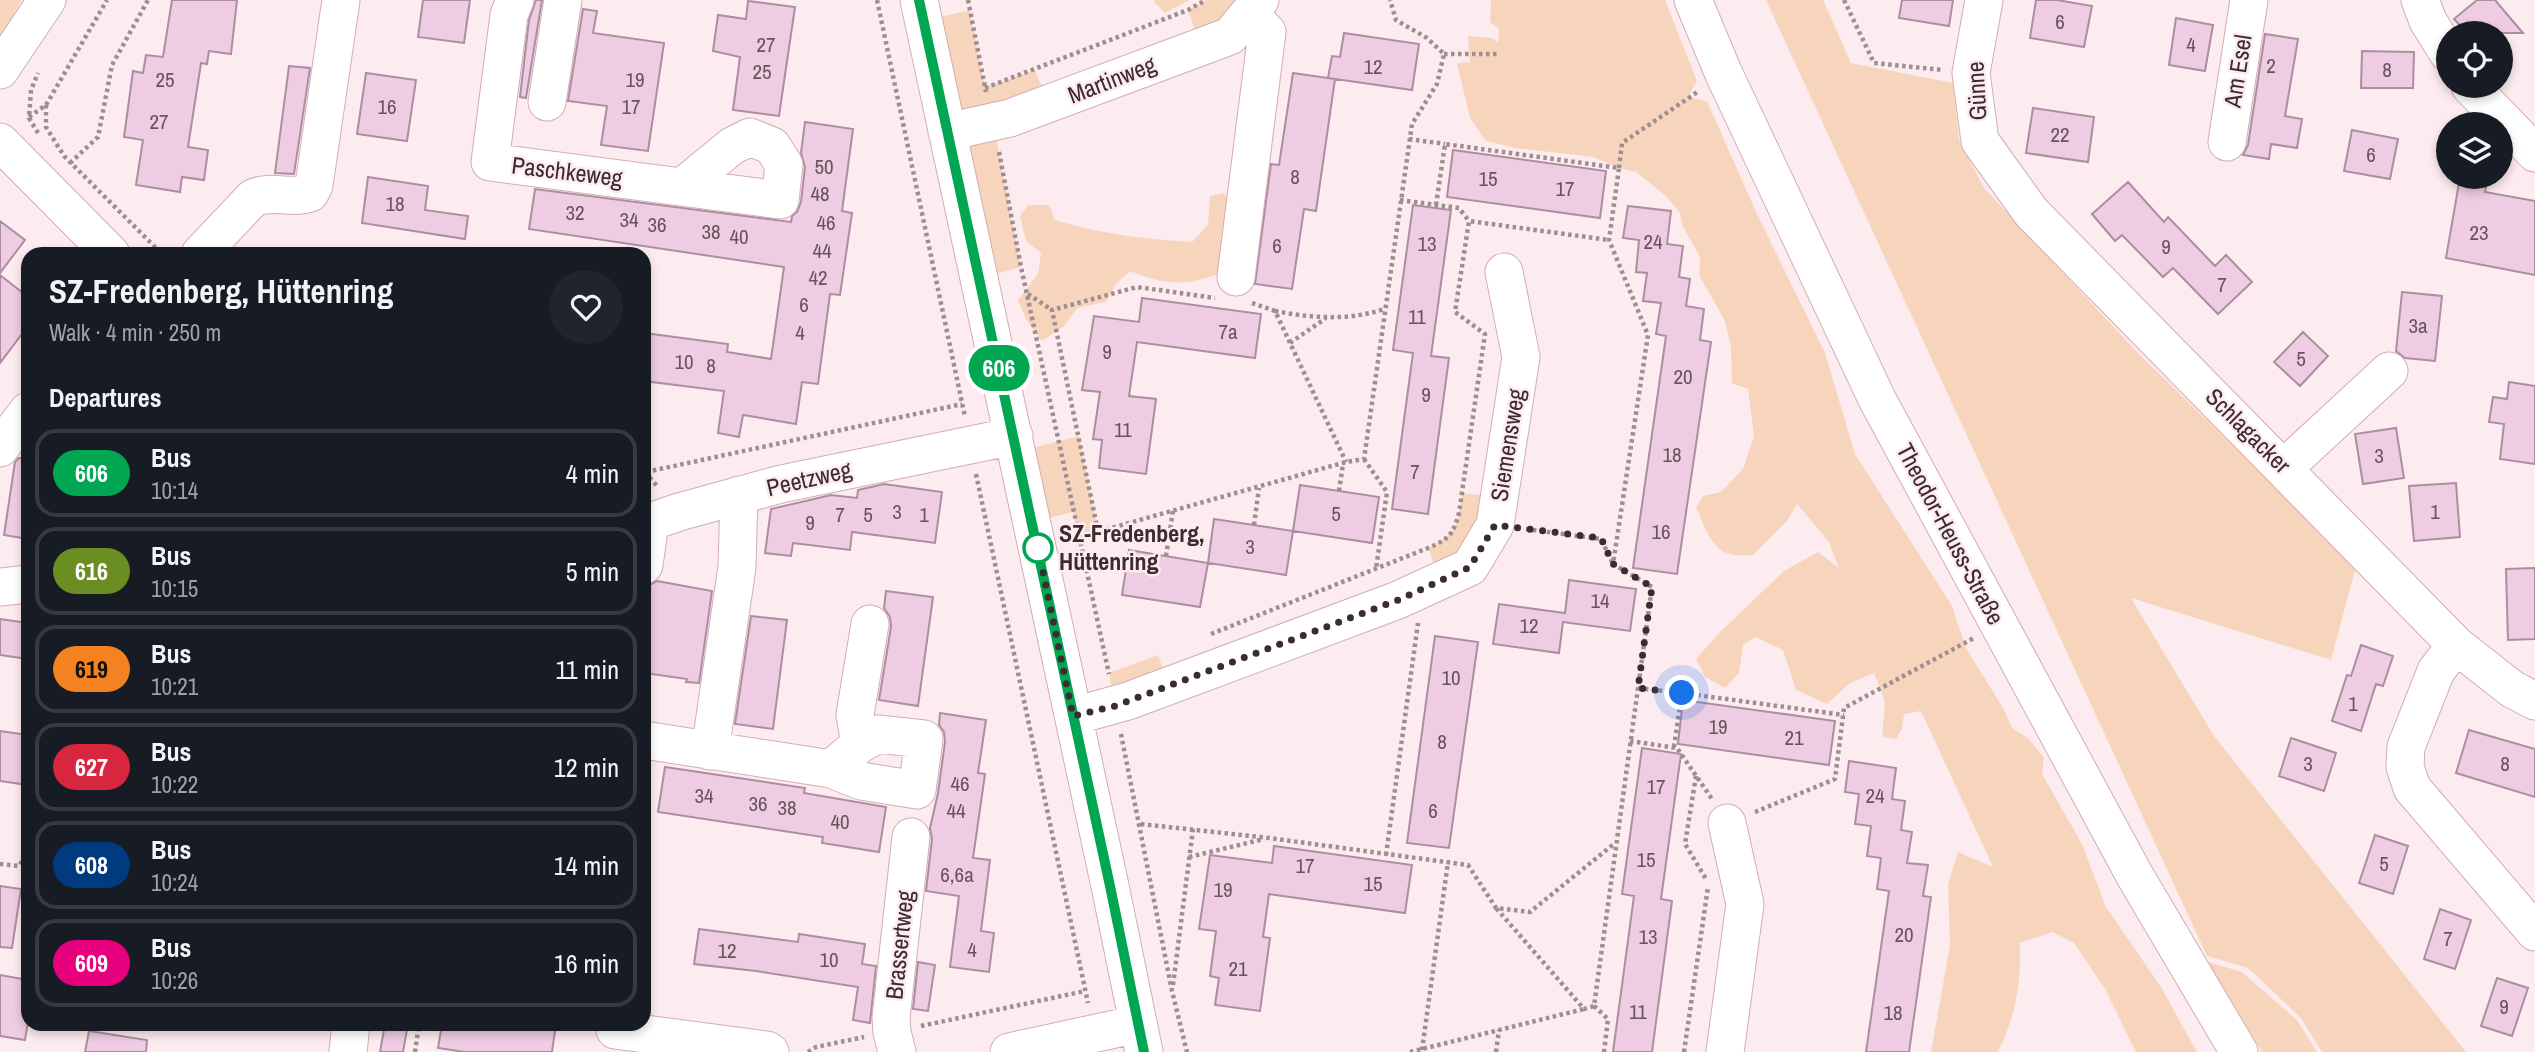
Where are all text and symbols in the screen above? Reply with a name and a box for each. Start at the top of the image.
house number: 6 [2055,7,2065,36]
map controls [2436,21,2513,189]
button: locate [2436,21,2513,98]
house number: 27 [756,30,776,59]
house number: 4 [2186,30,2196,59]
street label: Am Esel [2215,32,2259,111]
street label: Martinweg [1063,48,1160,110]
house number: 2 [2266,51,2276,80]
house number: 12 [1363,52,1383,81]
house number: 8 [2382,55,2392,84]
house number: 25 [752,57,772,86]
street label: Günne [1958,61,1994,121]
house number: 25 [155,65,175,94]
house number: 19 [625,65,645,94]
house number: 16 [377,92,397,121]
house number: 17 [621,92,641,121]
house number: 27 [149,107,169,136]
button: layers [2436,112,2513,189]
house number: 22 [2050,120,2070,149]
house number: 6 [2366,140,2376,169]
street label: Paschkeweg [510,148,624,194]
house number: 50 [814,152,834,181]
house number: 8 [1290,162,1300,191]
house number: 15 [1478,164,1498,193]
house number: 17 [1555,174,1575,203]
house number: 48 [810,179,830,208]
house number: 18 [385,189,405,218]
house number: 32 [565,198,585,227]
house number: 34 [619,205,639,234]
house number: 46 [816,208,836,237]
house number: 36 [647,210,667,239]
house number: 38 [701,217,721,246]
house number: 23 [2469,218,2489,247]
house number: 40 [729,222,749,251]
house number: 24 [1643,227,1663,256]
house number: 13 [1417,229,1437,258]
house number: 6 [1272,231,1282,260]
house number: 9 [2161,232,2171,261]
house number: 44 [812,236,832,265]
house number: 42 [808,263,828,292]
text: SZ-Fredenberg, Hüttenring [49,269,393,313]
button: heart [549,270,623,344]
house number: 7 [2217,270,2227,299]
house number: 6 [799,290,809,319]
house number: 11 [1408,302,1426,331]
house number: 3a [2408,311,2428,340]
text: Walk · 4 min · 250 m [49,317,221,348]
house number: 7a [1218,317,1238,346]
house number: 4 [795,318,805,347]
house number: 9 [1102,337,1112,366]
house number: 5 [2296,344,2306,373]
line badge: 606 [959,345,1039,391]
house number: 10 [674,347,694,376]
house number: 8 [706,351,716,380]
text: 606 [983,352,1015,384]
house number: 20 [1673,362,1693,391]
text: Departures [49,380,162,415]
house number: 9 [1421,380,1431,409]
street label: Schlagacker [2199,381,2299,480]
street label: Siemensweg [1482,386,1532,504]
house number: 11 [1114,415,1132,444]
street label: Theodor-Heuss-Straße [1890,437,2012,630]
text: Bus [151,440,191,475]
house number: 18 [1662,440,1682,469]
house number: 3 [2374,441,2384,470]
street label: Peetzweg [763,453,855,503]
text: 4 min [566,456,619,491]
text: 606 [75,457,108,489]
house number: 7 [1410,457,1420,486]
text: 10:14 [151,475,198,506]
house number: 3 [892,497,902,526]
house number: 1 [2430,497,2440,526]
house number: 5 [1331,499,1341,528]
house number: 7 [835,500,845,529]
house number: 5 [863,500,873,529]
house number: 1 [919,500,929,529]
house number: 9 [805,508,815,537]
place label: SZ-Fredenberg, Hüttenring [1059,517,1204,577]
house number: 16 [1651,517,1671,546]
house number: 3 [1245,532,1255,561]
marker: SZ-Fredenberg, Hüttenring [1023,533,1053,563]
text: Bus [151,538,191,573]
text: 5 min [566,554,619,589]
text: 616 [75,555,108,587]
text: 10:15 [151,573,198,604]
house number: 14 [1590,586,1610,615]
house number: 12 [1519,611,1539,640]
text: Bus [151,636,191,671]
text: 11 min [555,652,619,687]
text: 619 [75,653,108,685]
house number: 10 [1441,663,1461,692]
text: 10:21 [151,671,198,702]
your location [1664,675,1699,710]
house number: 1 [2348,689,2358,718]
house number: 19 [1708,712,1728,741]
house number: 21 [1784,723,1804,752]
house number: 8 [1437,727,1447,756]
text: Bus [151,734,191,769]
house number: 3 [2303,749,2313,778]
house number: 8 [2500,749,2510,778]
text: 12 min [554,750,619,785]
text: 627 [75,751,108,783]
text: 10:22 [151,769,198,800]
house number: 46 [950,769,970,798]
house number: 17 [1646,772,1666,801]
house number: 34 [694,781,714,810]
house number: 24 [1865,781,1885,810]
house number: 36 [748,789,768,818]
house number: 38 [777,793,797,822]
house number: 44 [946,796,966,825]
house number: 6 [1428,796,1438,825]
house number: 40 [830,807,850,836]
text: Bus [151,832,191,867]
house number: 15 [1636,845,1656,874]
text: 14 min [554,848,619,883]
text: 608 [75,849,108,881]
house number: 5 [2379,849,2389,878]
house number: 17 [1295,851,1315,880]
house number: 6,6a [940,860,974,889]
text: 10:24 [151,867,198,898]
house number: 15 [1363,869,1383,898]
house number: 19 [1213,875,1233,904]
street label: Brassertweg [877,889,921,1001]
house number: 20 [1894,920,1914,949]
house number: 13 [1638,922,1658,951]
house number: 7 [2443,924,2453,953]
text: Bus [151,930,191,965]
house number: 4 [967,935,977,964]
house number: 12 [717,936,737,965]
house number: 10 [819,945,839,974]
text: 16 min [554,946,619,981]
text: 609 [75,947,108,979]
house number: 21 [1228,954,1248,983]
text: 10:26 [151,965,198,996]
house number: 9 [2499,992,2509,1021]
house number: 11 [1629,997,1647,1026]
house number: 18 [1883,998,1903,1027]

